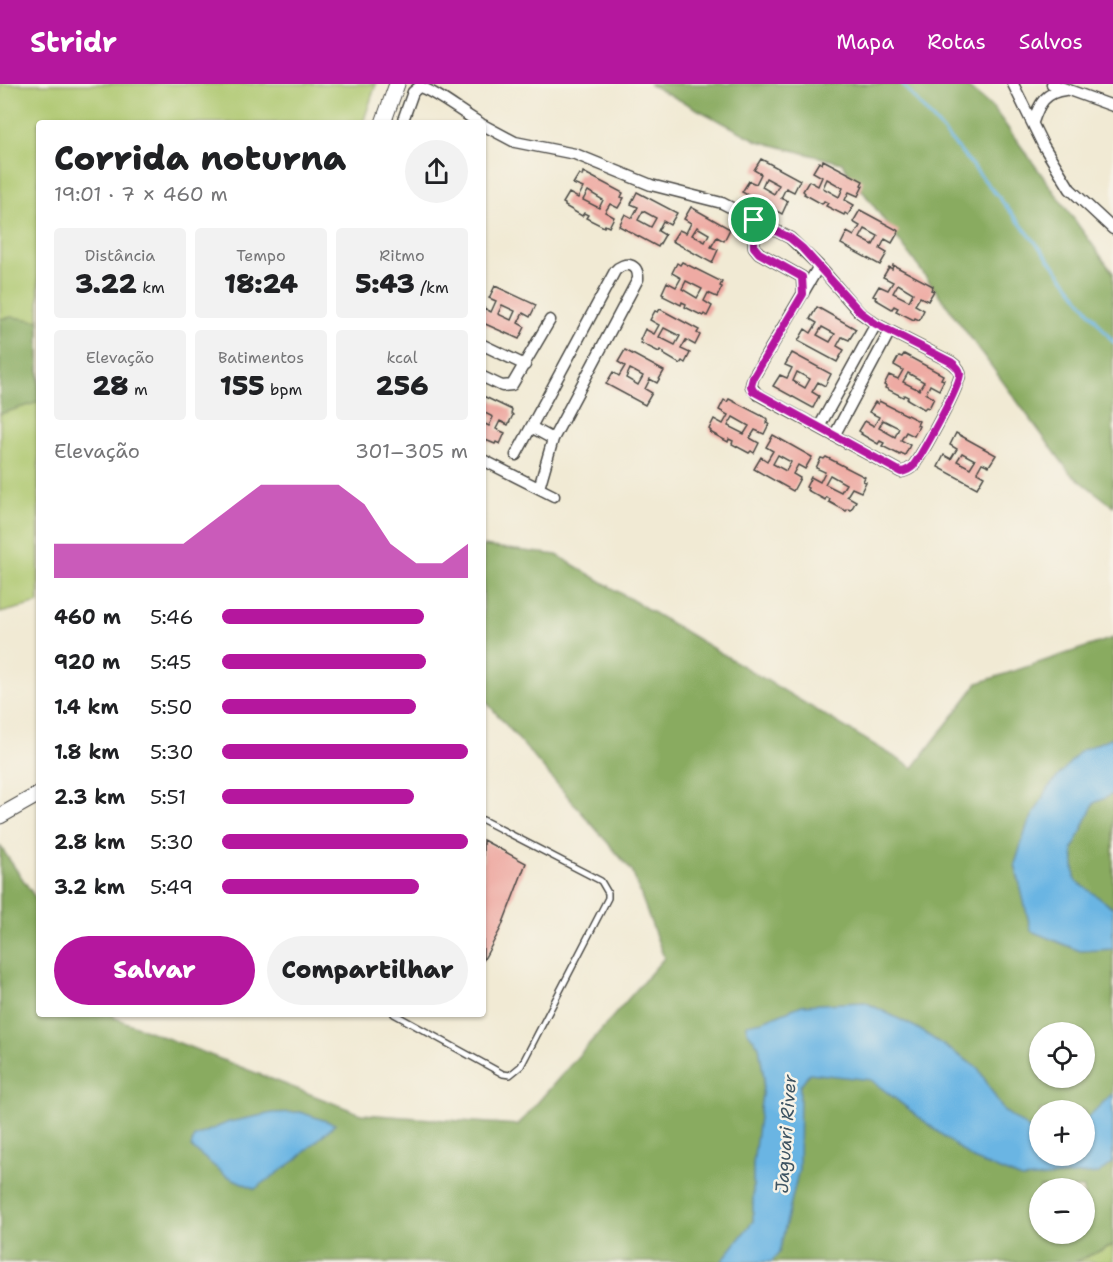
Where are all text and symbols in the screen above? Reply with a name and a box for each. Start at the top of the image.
text: Stridr [30,23,117,61]
text: Mapa [836,28,894,56]
text: Rotas [927,28,986,56]
text: Salvos [1019,28,1083,56]
text: Corrida noturna [54,136,346,181]
button: share [405,140,468,203]
text: 19:01 · 7 × 460 m [54,181,228,207]
pin [728,194,779,245]
icon: arrive [737,203,770,236]
text: Distância [85,245,155,266]
text: Tempo [236,245,286,266]
text: Ritmo [379,245,425,266]
text: 3.22 [75,266,137,301]
text: 18:24 [224,266,298,301]
text: 5:43 [355,266,415,301]
text: km [137,277,165,298]
text: /km [415,277,449,298]
text: Elevação [86,347,154,368]
text: Batimentos [218,347,304,368]
text: kcal [386,347,418,368]
text: 28 [92,368,129,403]
text: 155 [220,368,265,403]
text: 256 [376,368,428,403]
text: m [129,379,148,400]
text: bpm [265,379,302,400]
text: Elevação [54,438,140,464]
text: 301–305 m [355,438,468,464]
text: 460 m [54,604,121,630]
text: 5:46 [150,604,193,630]
text: 920 m [54,649,120,675]
text: 5:45 [150,649,191,675]
text: 1.4 km [54,694,119,720]
text: 5:50 [150,694,193,720]
text: 1.8 km [54,739,120,765]
text: 5:30 [150,739,194,765]
text: 2.3 km [54,784,125,810]
text: 5:51 [150,784,186,810]
text: 2.8 km [54,829,125,855]
text: 5:30 [150,829,194,855]
text: 3.2 km [54,874,125,900]
text: 5:49 [150,874,193,900]
button: Salvar [54,936,255,1005]
button: Compartilhar [267,936,468,1005]
map controls [1029,1022,1095,1244]
button: locate [1029,1022,1095,1088]
water label: Jaguari River [770,1073,802,1194]
button: + [1029,1100,1095,1166]
button: − [1029,1178,1095,1244]

